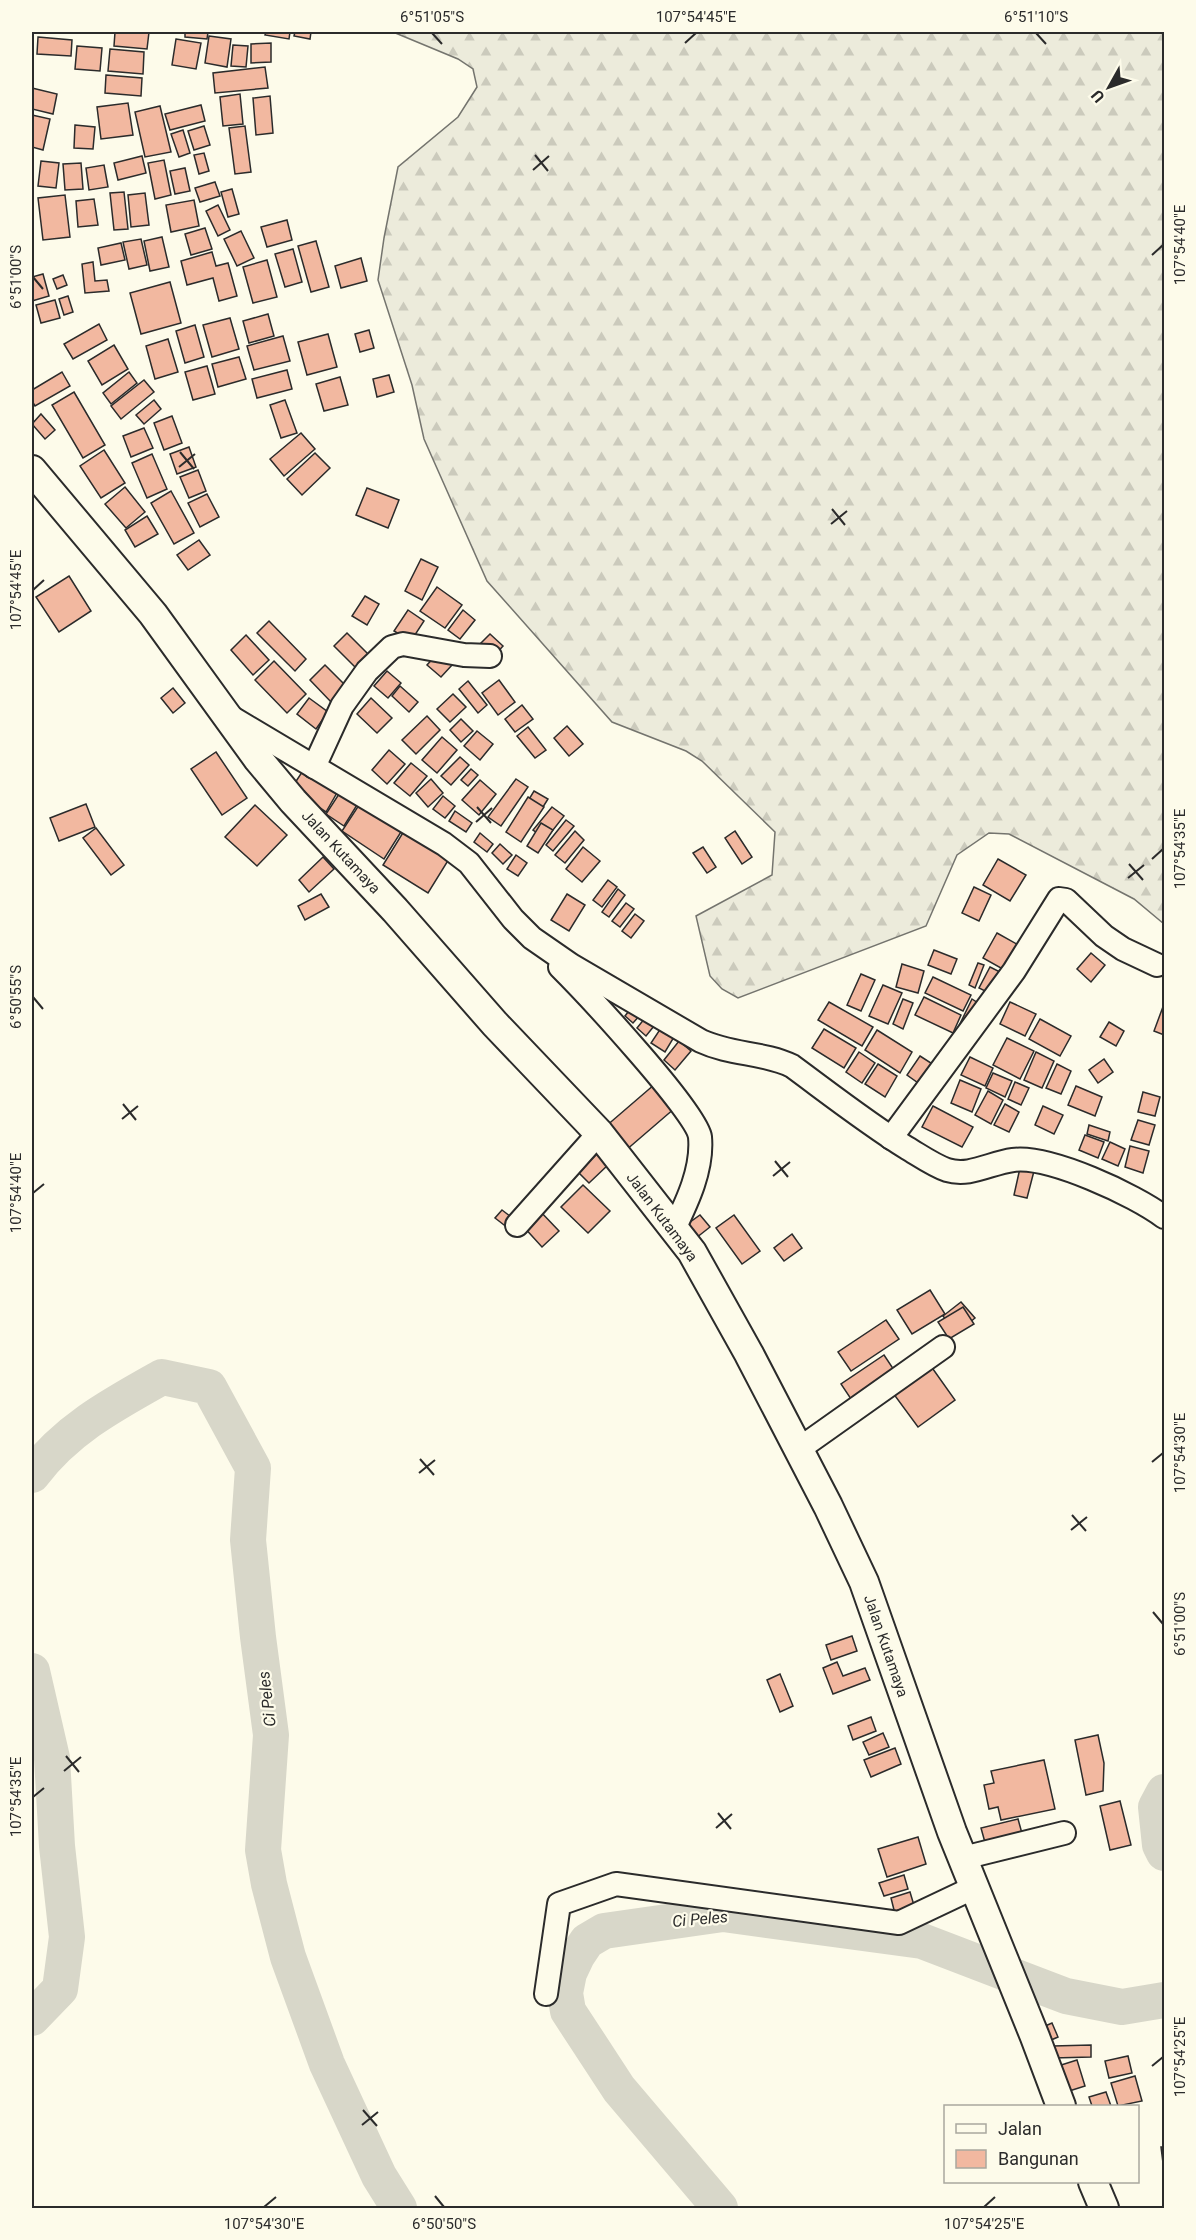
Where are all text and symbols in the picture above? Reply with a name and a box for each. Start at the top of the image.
text: 6°51'05"S [400,8,464,26]
text: 107°54'45"E [656,8,737,26]
text: 6°51'10"S [1004,8,1068,26]
north arrow [1079,57,1139,117]
text: U [1087,86,1109,106]
text: 107°54'40"E [1171,204,1189,285]
text: 6°51'00"S [7,245,25,309]
text: 107°54'45"E [7,549,25,630]
street label: Jalan Kutamaya [298,807,384,897]
text: 107°54'35"E [1171,808,1189,889]
text: 6°50'55"S [7,965,25,1029]
text: 107°54'40"E [7,1152,25,1233]
street label: Jalan Kutamaya [623,1169,701,1265]
text: 107°54'30"E [1171,1412,1189,1493]
street label: Jalan Kutamaya [860,1592,912,1700]
text: 6°51'00"S [1171,1592,1189,1656]
water label: Ci Peles [254,1670,280,1728]
text: 107°54'35"E [7,1756,25,1837]
water label: Ci Peles [671,1907,729,1931]
text: 107°54'25"E [1171,2016,1189,2097]
legend [944,2105,1139,2183]
text: Jalan [998,2118,1042,2139]
text: Bangunan [998,2148,1079,2169]
text: 107°54'30"E [224,2215,305,2233]
text: 6°50'50"S [412,2215,476,2233]
text: 107°54'25"E [944,2215,1025,2233]

